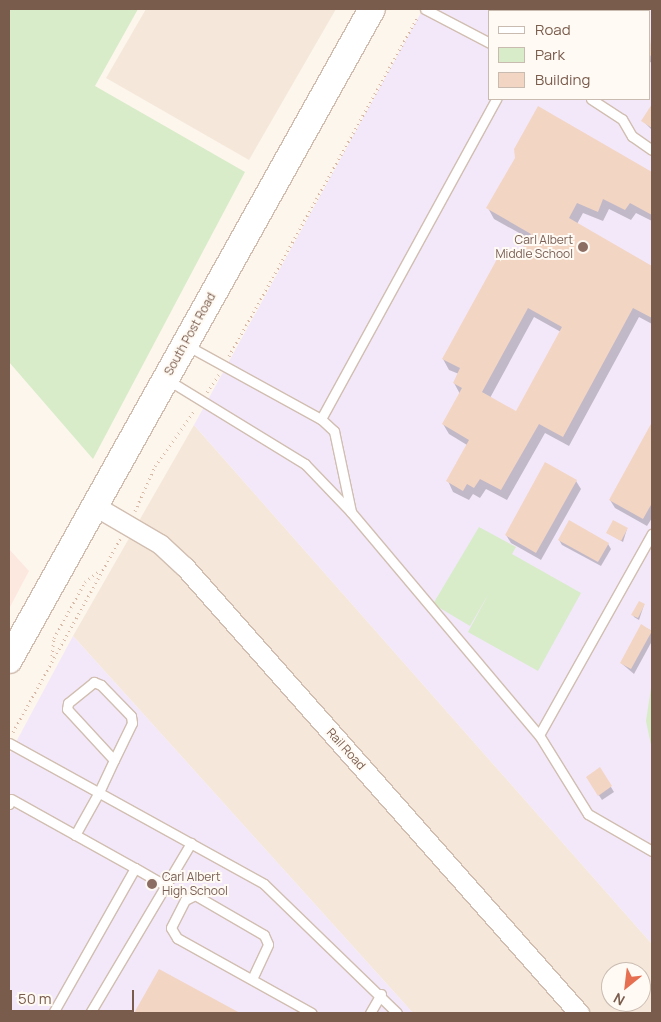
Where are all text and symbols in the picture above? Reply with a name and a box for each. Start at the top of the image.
legend [488,10,651,100]
text: Road [535,19,571,40]
text: Park [535,44,565,65]
text: Building [535,69,590,90]
place label: Carl Albert Middle School [496,233,573,261]
marker: Carl Albert Middle School [577,241,589,253]
street label: South Post Road [161,290,219,378]
street label: Rail Road [324,725,368,773]
place label: Carl Albert High School [162,870,228,898]
marker: Carl Albert High School [146,878,158,890]
north arrow [601,962,651,1012]
scale bar [12,980,136,1012]
text: 50 m [18,988,52,1009]
text: N [610,989,628,1010]

